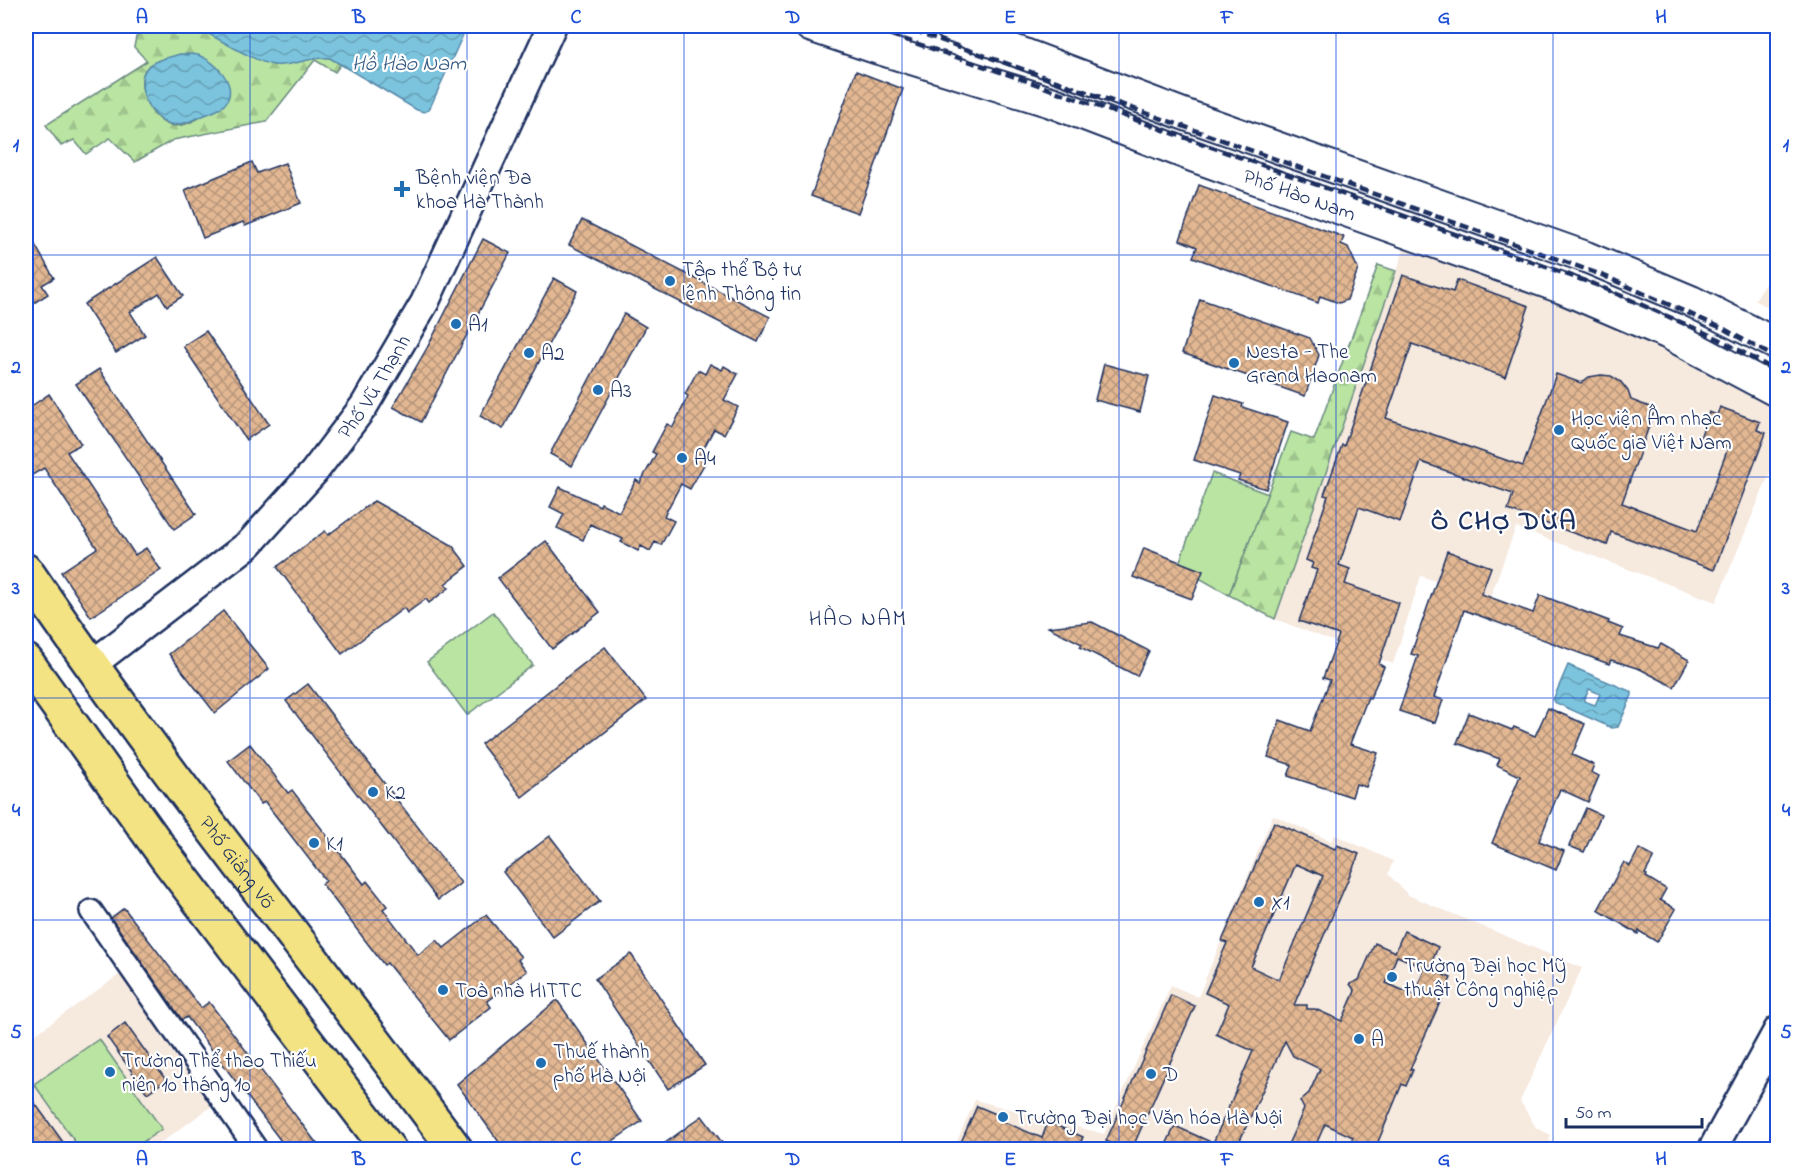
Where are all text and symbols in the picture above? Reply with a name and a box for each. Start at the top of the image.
text: A [136,4,148,33]
text: B [351,4,366,33]
text: C [571,4,582,33]
text: D [785,4,800,33]
text: E [1004,4,1016,33]
text: F [1220,4,1234,33]
text: G [1438,4,1451,33]
text: H [1655,4,1667,33]
water label: Hồ Hào Nam [352,49,467,81]
text: 1 [13,132,20,161]
text: 1 [1783,132,1790,161]
street label: Phố Hào Nam [1238,162,1360,230]
place label: Bệnh viện Đa khoa Hà Thành [415,164,544,218]
marker: Bệnh viện Đa khoa Hà Thành [393,180,411,198]
place label: Tập thể Bộ tư lệnh Thông tin [682,256,802,312]
marker: Tập thể Bộ tư lệnh Thông tin [663,274,677,288]
place label: A1 [468,311,488,341]
marker: A1 [449,317,463,331]
street label: Phố Vũ Thạnh [331,330,420,446]
place label: Nesta - The Grand Haonam [1246,338,1377,392]
place label: A2 [541,340,564,370]
marker: A2 [522,346,536,360]
text: 2 [10,354,21,383]
text: 2 [1780,354,1791,383]
marker: Nesta - The Grand Haonam [1227,356,1241,370]
place label: A3 [610,377,632,407]
marker: A3 [591,383,605,397]
place label: Học viện Âm nhạc Quốc gia Việt Nam [1571,403,1731,461]
marker: Học viện Âm nhạc Quốc gia Việt Nam [1552,423,1566,437]
place label: A4 [694,445,716,475]
marker: A4 [675,451,689,465]
district label: Ô CHỢ DỪA [1431,503,1577,542]
text: 3 [11,575,20,604]
text: 3 [1781,575,1790,604]
district label: HÀO NAM [809,604,907,636]
place label: K2 [385,779,406,809]
marker: K2 [366,785,380,799]
text: 4 [12,797,21,826]
text: 4 [1782,797,1791,826]
street label: Phố Giảng Võ [191,810,282,916]
place label: K1 [326,830,343,860]
marker: K1 [307,836,321,850]
place label: X1 [1271,889,1290,919]
marker: X1 [1252,895,1266,909]
place label: Trường Đại học Mỹ thuật Công nghiệp [1404,952,1566,1008]
marker: Trường Đại học Mỹ thuật Công nghiệp [1385,970,1399,984]
place label: Toà nhà HITTC [455,977,582,1007]
marker: Toà nhà HITTC [436,983,450,997]
text: 5 [10,1019,22,1048]
text: 5 [1780,1019,1792,1048]
place label: A [1371,1026,1384,1056]
marker: A [1352,1032,1366,1046]
place label: Thuế thành phố Hà Nội [553,1038,650,1092]
place label: Trường Thể thao Thiếu niên 10 tháng 10 [122,1047,317,1103]
marker: Thuế thành phố Hà Nội [534,1056,548,1070]
place label: D [1162,1061,1178,1091]
marker: Trường Thể thao Thiếu niên 10 tháng 10 [103,1065,117,1079]
marker: D [1144,1067,1158,1081]
scale bar [1566,1091,1702,1129]
text: 50 m [1575,1101,1612,1127]
place label: Trường Đại học Văn hóa Hà Nội [1015,1104,1283,1136]
marker: Trường Đại học Văn hóa Hà Nội [996,1110,1010,1124]
text: A [136,1146,148,1175]
text: B [351,1146,366,1175]
text: C [571,1146,582,1175]
text: D [785,1146,800,1175]
text: E [1004,1146,1016,1175]
text: F [1220,1146,1234,1175]
text: G [1438,1146,1451,1175]
text: H [1655,1146,1667,1175]

